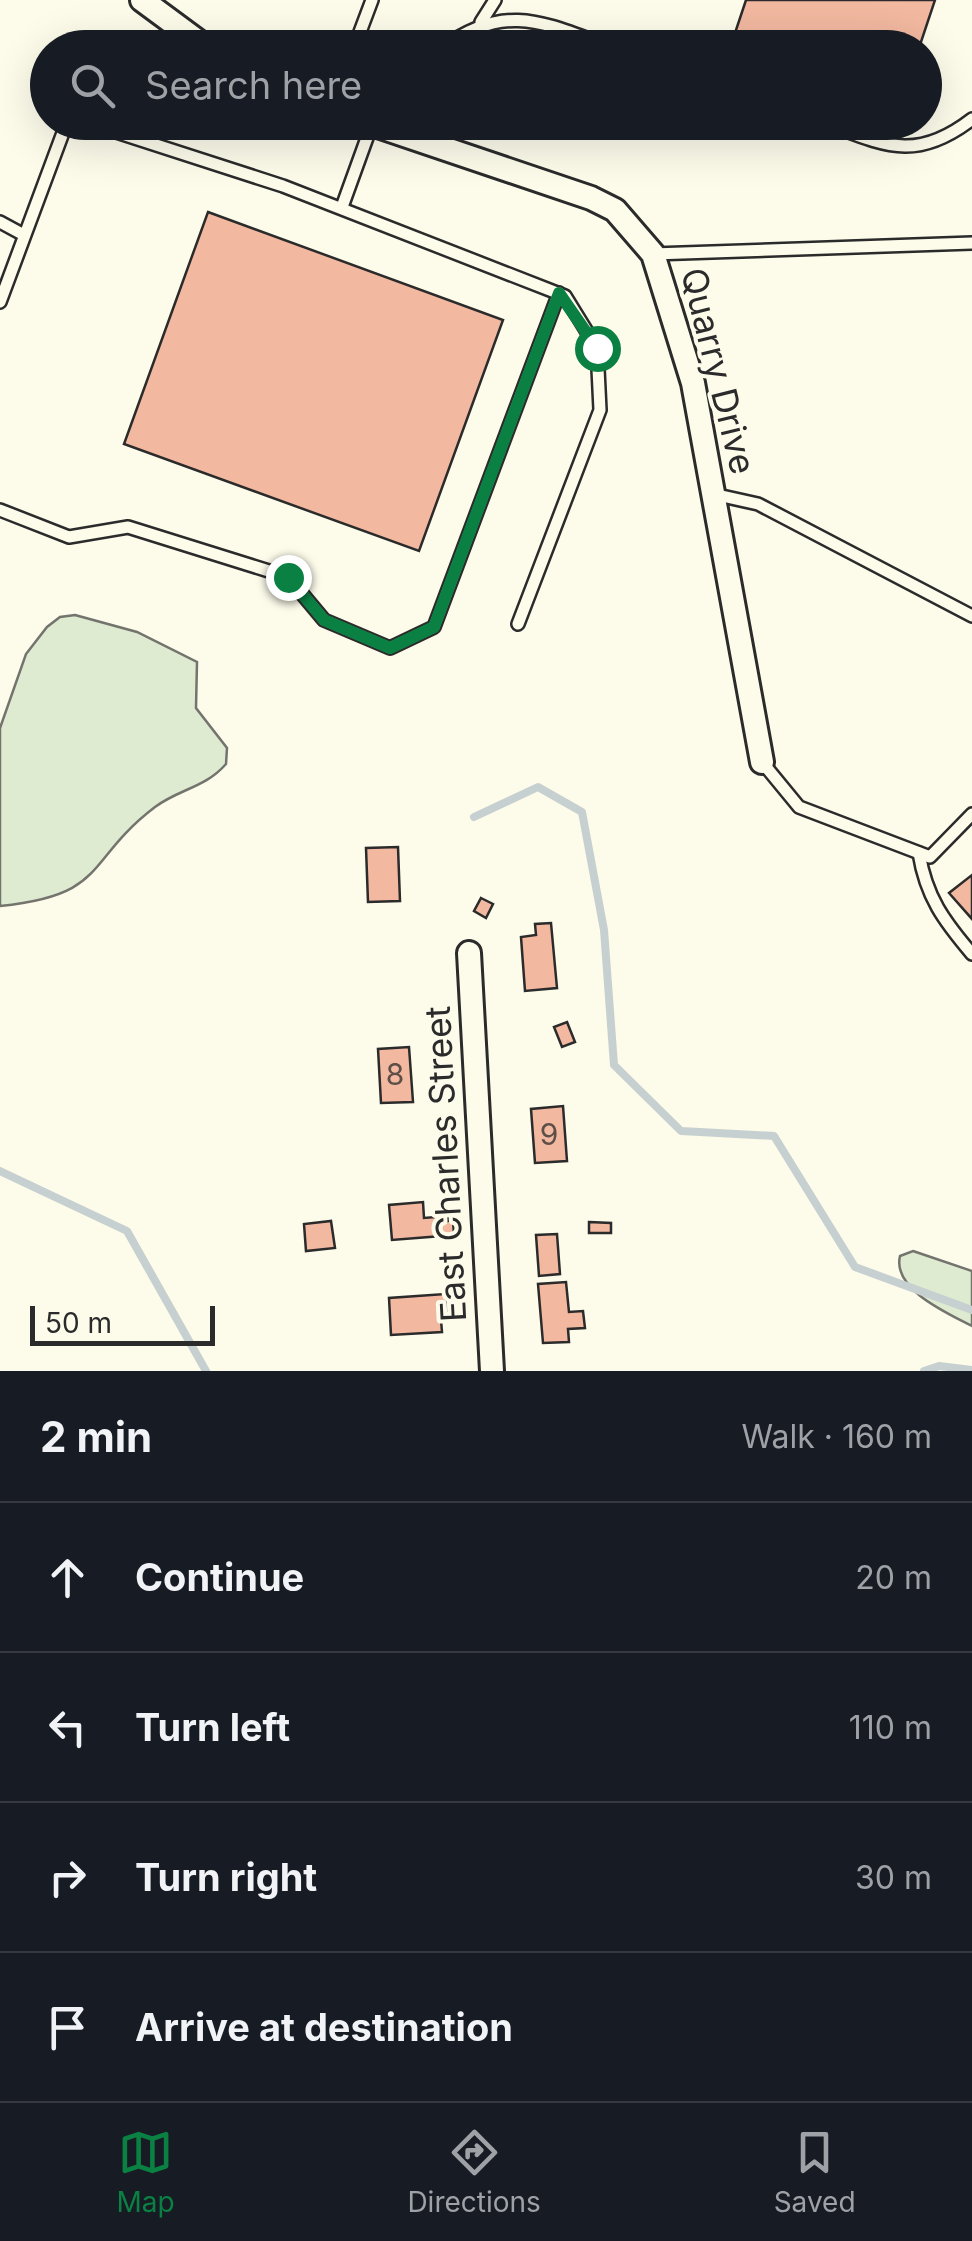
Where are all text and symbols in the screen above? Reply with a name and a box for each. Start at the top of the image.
search box [30,30,942,140]
icon: search [65,58,120,113]
text: Search here [145,62,362,108]
street label: Quarry Drive [673,263,765,478]
route start [575,326,621,372]
route end [266,555,312,601]
street label: East Charles Street [416,1005,474,1323]
house number: 8 [386,1056,404,1092]
house number: 9 [540,1116,558,1152]
scale bar [30,1301,215,1346]
text: 50 m [45,1306,112,1340]
text: 2 min [40,1411,152,1462]
text: Walk · 160 m [742,1417,932,1456]
icon: ahead [40,1550,95,1605]
text: Continue [135,1554,304,1600]
text: 20 m [855,1558,932,1597]
icon: left [40,1700,95,1755]
text: Turn left [135,1704,290,1750]
text: 110 m [849,1708,932,1747]
icon: right [40,1850,95,1905]
text: Turn right [135,1854,317,1900]
text: 30 m [855,1858,932,1897]
icon: arrive [40,2000,95,2055]
text: Arrive at destination [135,2004,513,2050]
tab: Map [116,2125,175,2219]
tab: Directions [407,2125,541,2219]
tab: Saved [774,2125,856,2219]

